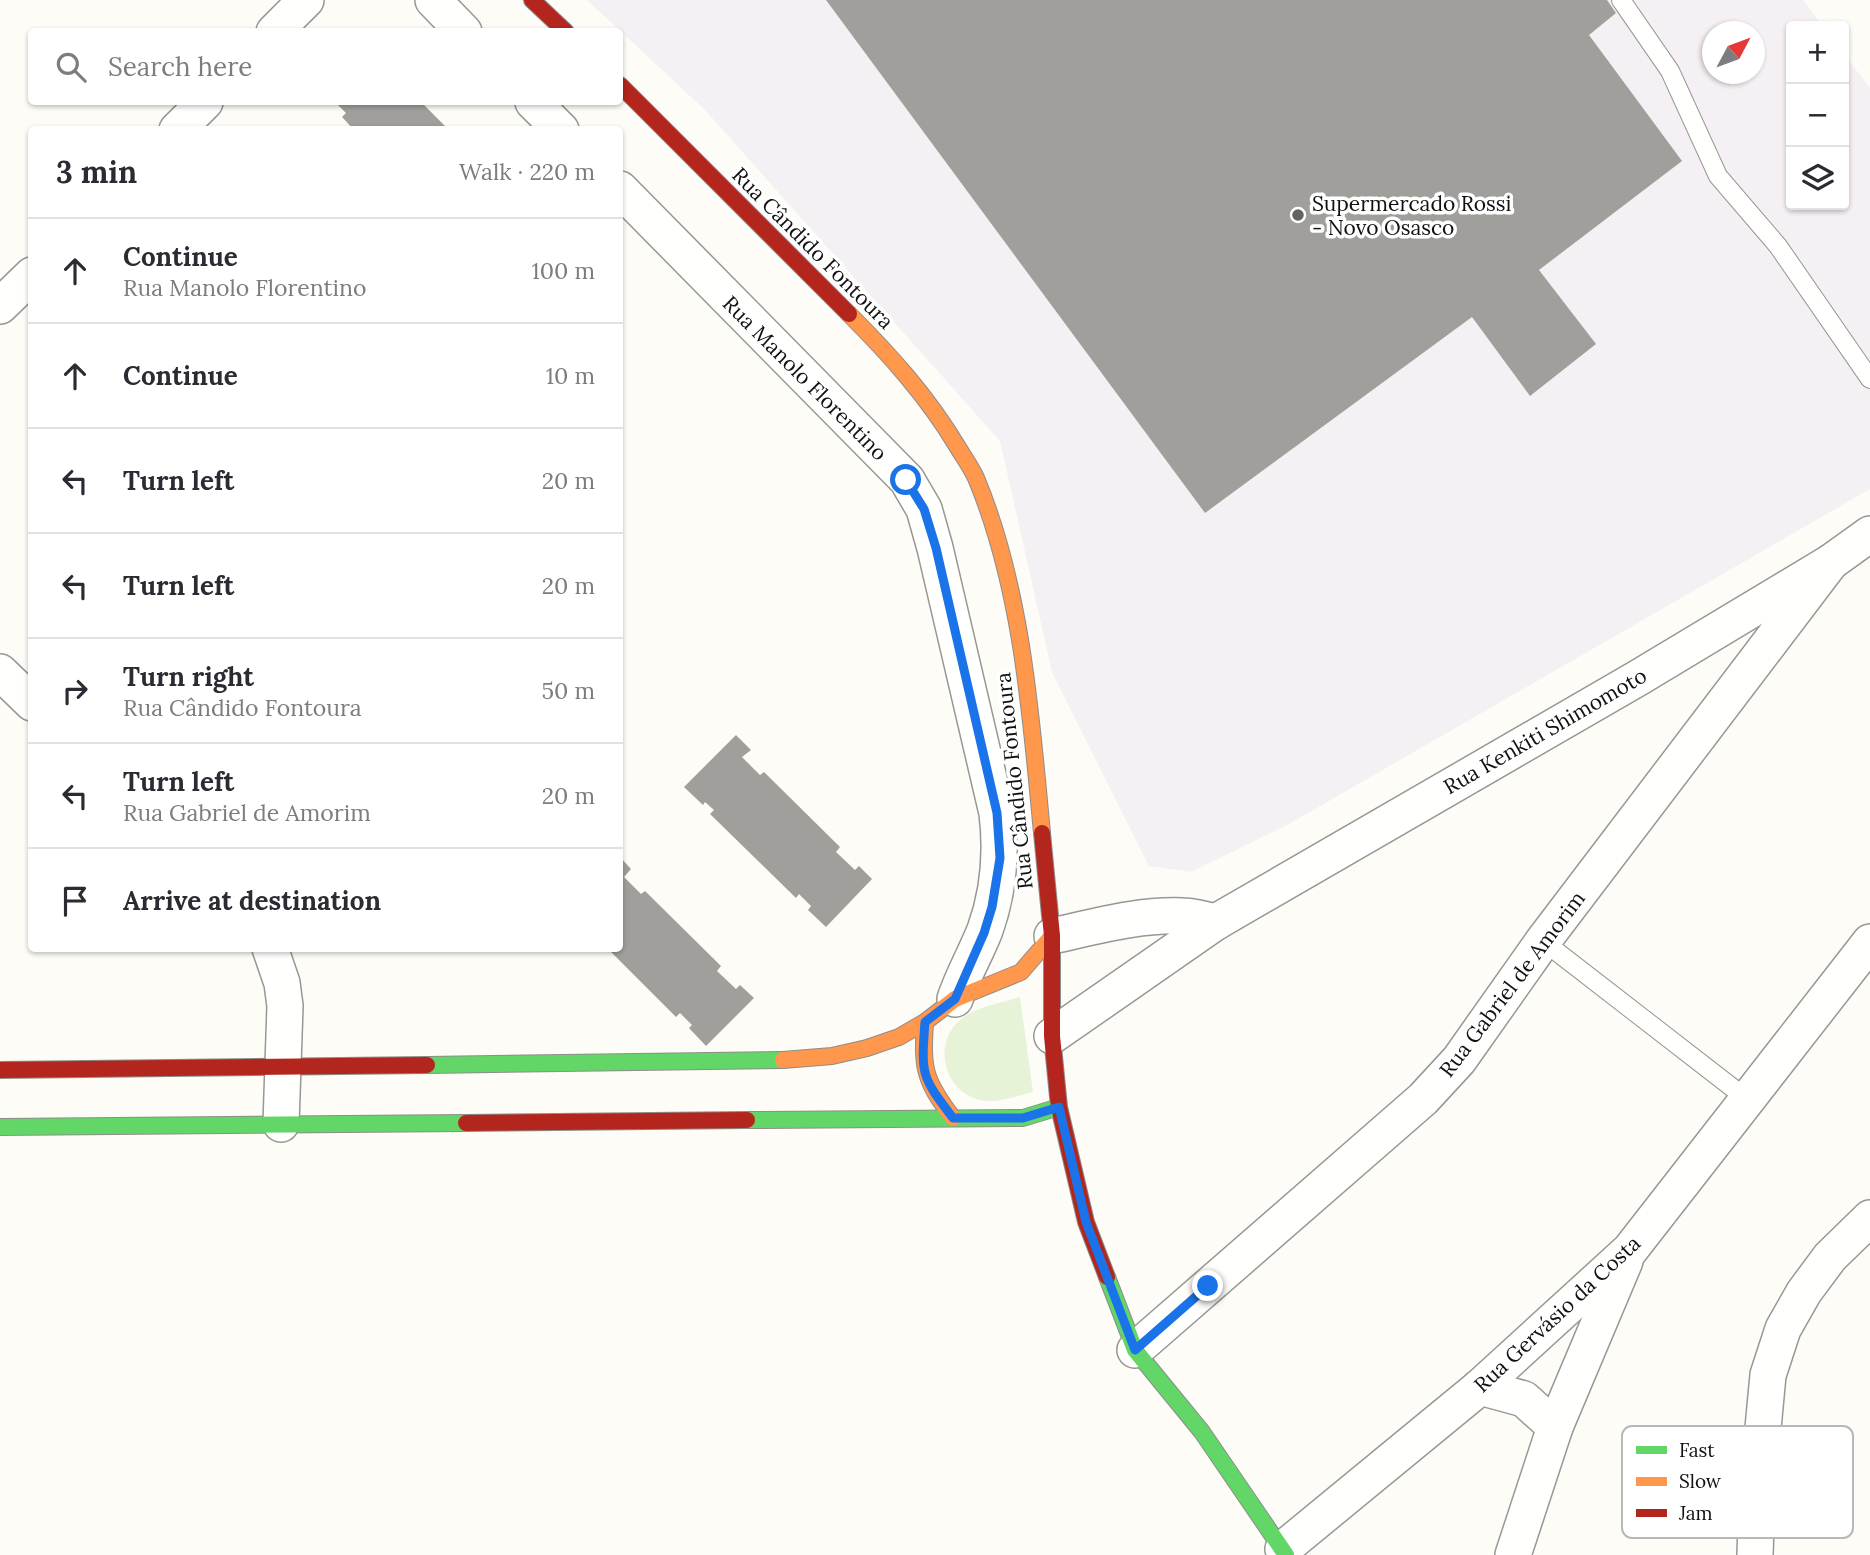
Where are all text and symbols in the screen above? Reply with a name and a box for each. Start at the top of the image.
north arrow [1702,21,1765,84]
map controls [1786,21,1849,210]
button: + [1786,21,1849,84]
search box [28,28,623,105]
icon: search [52,48,90,86]
text: Search here [108,50,252,83]
button: − [1786,84,1849,147]
button: layers [1786,147,1849,210]
text: 3 min [56,153,137,191]
text: Walk · 220 m [459,157,595,186]
street label: Rua Cândido Fontoura [726,161,900,335]
place label: Supermercado Rossi - Novo Osasco [1312,190,1512,241]
marker: Supermercado Rossi - Novo Osasco [1290,207,1306,223]
text: Continue [123,240,238,273]
icon: ahead [56,252,94,290]
text: 100 m [531,256,595,285]
text: Rua Manolo Florentino [123,273,366,302]
street label: Rua Manolo Florentino [717,290,893,466]
icon: ahead [56,357,94,395]
text: Continue [123,359,238,392]
text: 10 m [546,361,595,390]
icon: left [56,462,94,500]
text: Turn left [123,464,234,497]
route start [890,464,921,495]
text: 20 m [542,466,595,495]
icon: left [56,567,94,605]
text: Turn left [123,569,234,602]
text: 20 m [542,571,595,600]
text: Turn right [123,660,254,693]
street label: Rua Kenkiti Shimomoto [1439,662,1651,800]
street label: Rua Cândido Fontoura [989,671,1039,891]
icon: right [56,672,94,710]
text: 50 m [542,676,595,705]
text: Rua Cândido Fontoura [123,693,362,722]
text: Turn left [123,765,234,798]
icon: left [56,777,94,815]
text: 20 m [542,781,595,810]
text: Rua Gabriel de Amorim [123,798,371,827]
icon: arrive [56,882,94,920]
text: Arrive at destination [123,884,381,917]
street label: Rua Gabriel de Amorim [1433,885,1591,1082]
street label: Rua Gervásio da Costa [1468,1230,1646,1398]
route end [1192,1270,1223,1301]
legend [1622,1426,1853,1538]
text: Fast [1679,1438,1715,1462]
text: Slow [1679,1469,1722,1493]
text: Jam [1678,1501,1713,1525]

